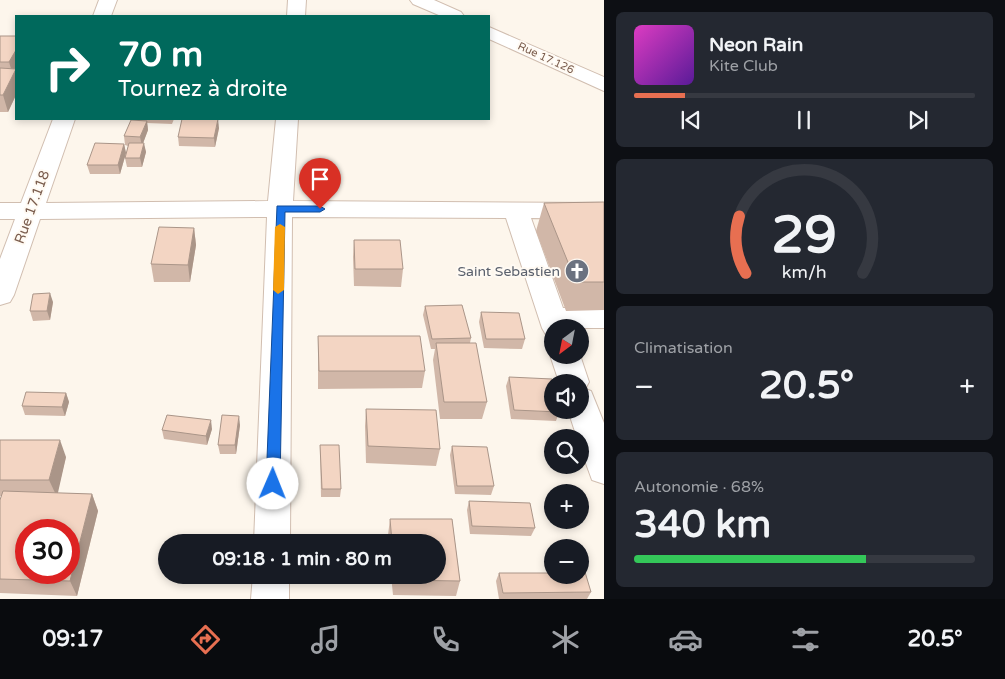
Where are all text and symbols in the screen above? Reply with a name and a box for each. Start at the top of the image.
text: 70 m [118,34,203,76]
text: Neon Rain [709,34,803,56]
icon: right [35,35,100,100]
street label: Rue 17.126 [516,39,576,77]
text: Kite Club [709,56,778,76]
text: Tournez à droite [118,76,287,102]
icon: previous [677,106,705,134]
icon: pause [790,106,818,134]
icon: next [904,106,932,134]
pin [299,158,341,209]
icon: arrive [306,165,334,193]
street label: Rue 17.118 [11,168,53,246]
text: 29 [772,204,837,267]
church icon: Saint Sebastien [564,258,590,284]
text: km/h [782,262,827,283]
place label: Saint Sebastien [457,263,560,280]
north arrow [544,319,589,364]
map controls [544,319,589,584]
text: Climatisation [634,338,733,358]
text: 20.5° [759,363,854,409]
text: − [634,370,654,404]
text: + [959,370,975,404]
button: sound [544,374,589,419]
button: search [544,429,589,474]
position arrow [246,457,298,509]
text: Autonomie · 68% [634,477,764,497]
button: + [544,484,589,529]
text: 340 km [634,502,771,548]
speed limit sign: 30 [15,519,80,584]
button: − [544,539,589,584]
text: 09:18 · 1 min · 80 m [212,548,392,570]
icon: directions [188,622,223,657]
icon: music [308,622,343,657]
icon: phone [428,622,463,657]
icon: climate [548,622,583,657]
icon: car [668,622,703,657]
icon: filters [788,622,823,657]
text: 09:17 [42,626,103,652]
text: 20.5° [907,626,962,652]

